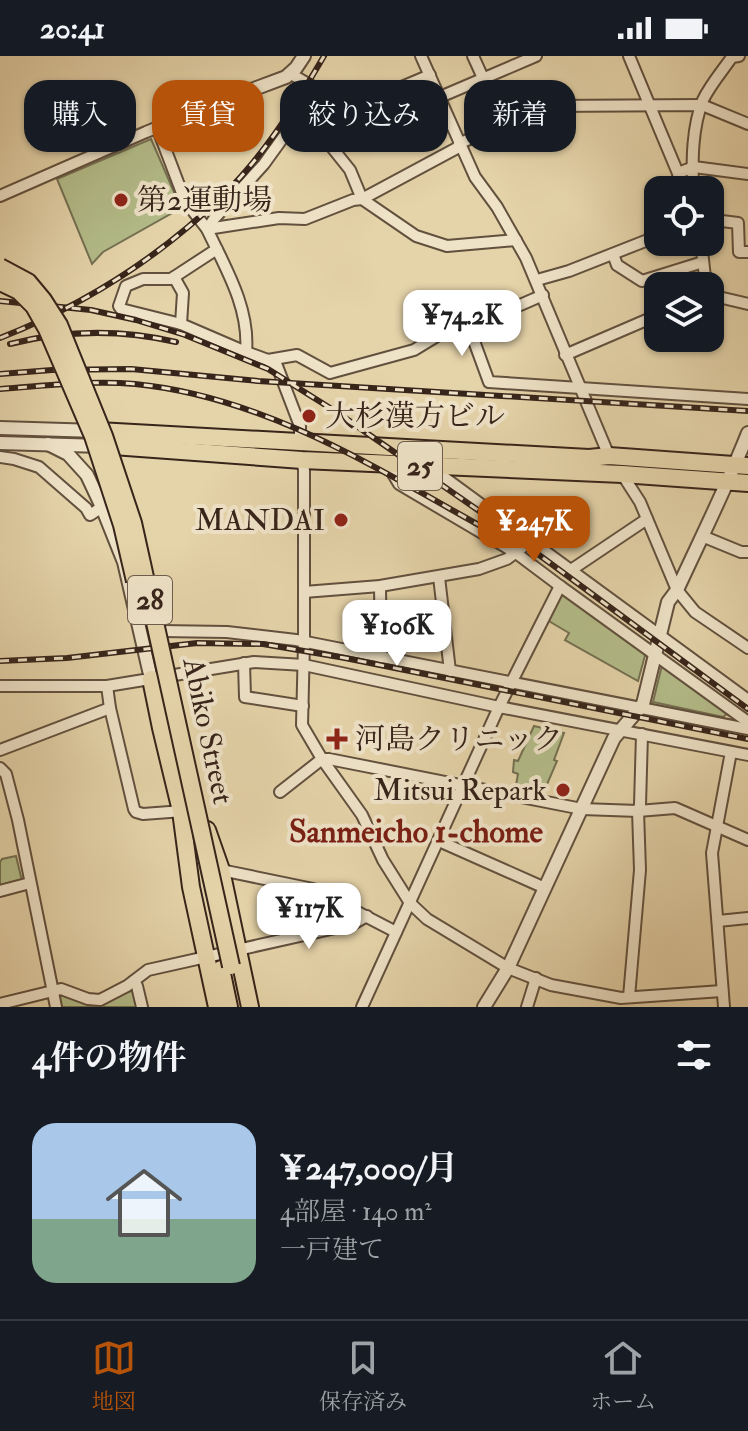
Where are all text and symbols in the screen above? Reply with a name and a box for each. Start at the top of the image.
text: 20:41 [40,10,105,47]
chip: 購入 [24,80,136,152]
chip: 賃貸 [152,80,264,152]
chip: 絞り込み [280,80,448,152]
chip: 新着 [464,80,576,152]
map controls [644,176,724,352]
button: locate [644,176,724,256]
place label: 第2運動場 [137,182,272,219]
marker: 第2運動場 [112,191,130,209]
button: layers [644,272,724,352]
pin: ¥74.2K [397,290,527,358]
text: ¥74.2K [421,300,503,332]
place label: 大杉漢方ビル [325,398,505,435]
marker: 大杉漢方ビル [300,407,318,425]
road number: 25 [398,442,442,490]
pin: ¥247K [478,496,590,564]
place label: MANDAI [195,502,325,539]
text: ¥247K [496,506,572,538]
marker: MANDAI [332,511,350,529]
road number: 28 [128,576,172,624]
pin: ¥106K [341,600,453,668]
text: ¥106K [360,610,434,642]
street label: Abiko Street [174,654,242,808]
place label: 河島クリニック [355,721,563,758]
marker: 河島クリニック [326,728,348,750]
place label: Mitsui Repark [374,772,547,809]
marker: Mitsui Repark [554,781,572,799]
district label: Sanmeicho 1-chome [289,812,544,852]
pin: ¥117K [253,883,365,951]
text: ¥117K [275,893,343,925]
icon: filters [672,1033,716,1077]
text: 4件の物件 [32,1037,186,1080]
text: ¥247,000/月 [280,1147,458,1190]
icon: home [96,1155,192,1251]
text: 4部屋 · 140 m² [280,1196,432,1228]
text: 一戸建て [280,1234,384,1266]
tab: 地図 [92,1336,136,1416]
tab: 保存済み [319,1336,407,1416]
tab: ホーム [590,1336,656,1416]

